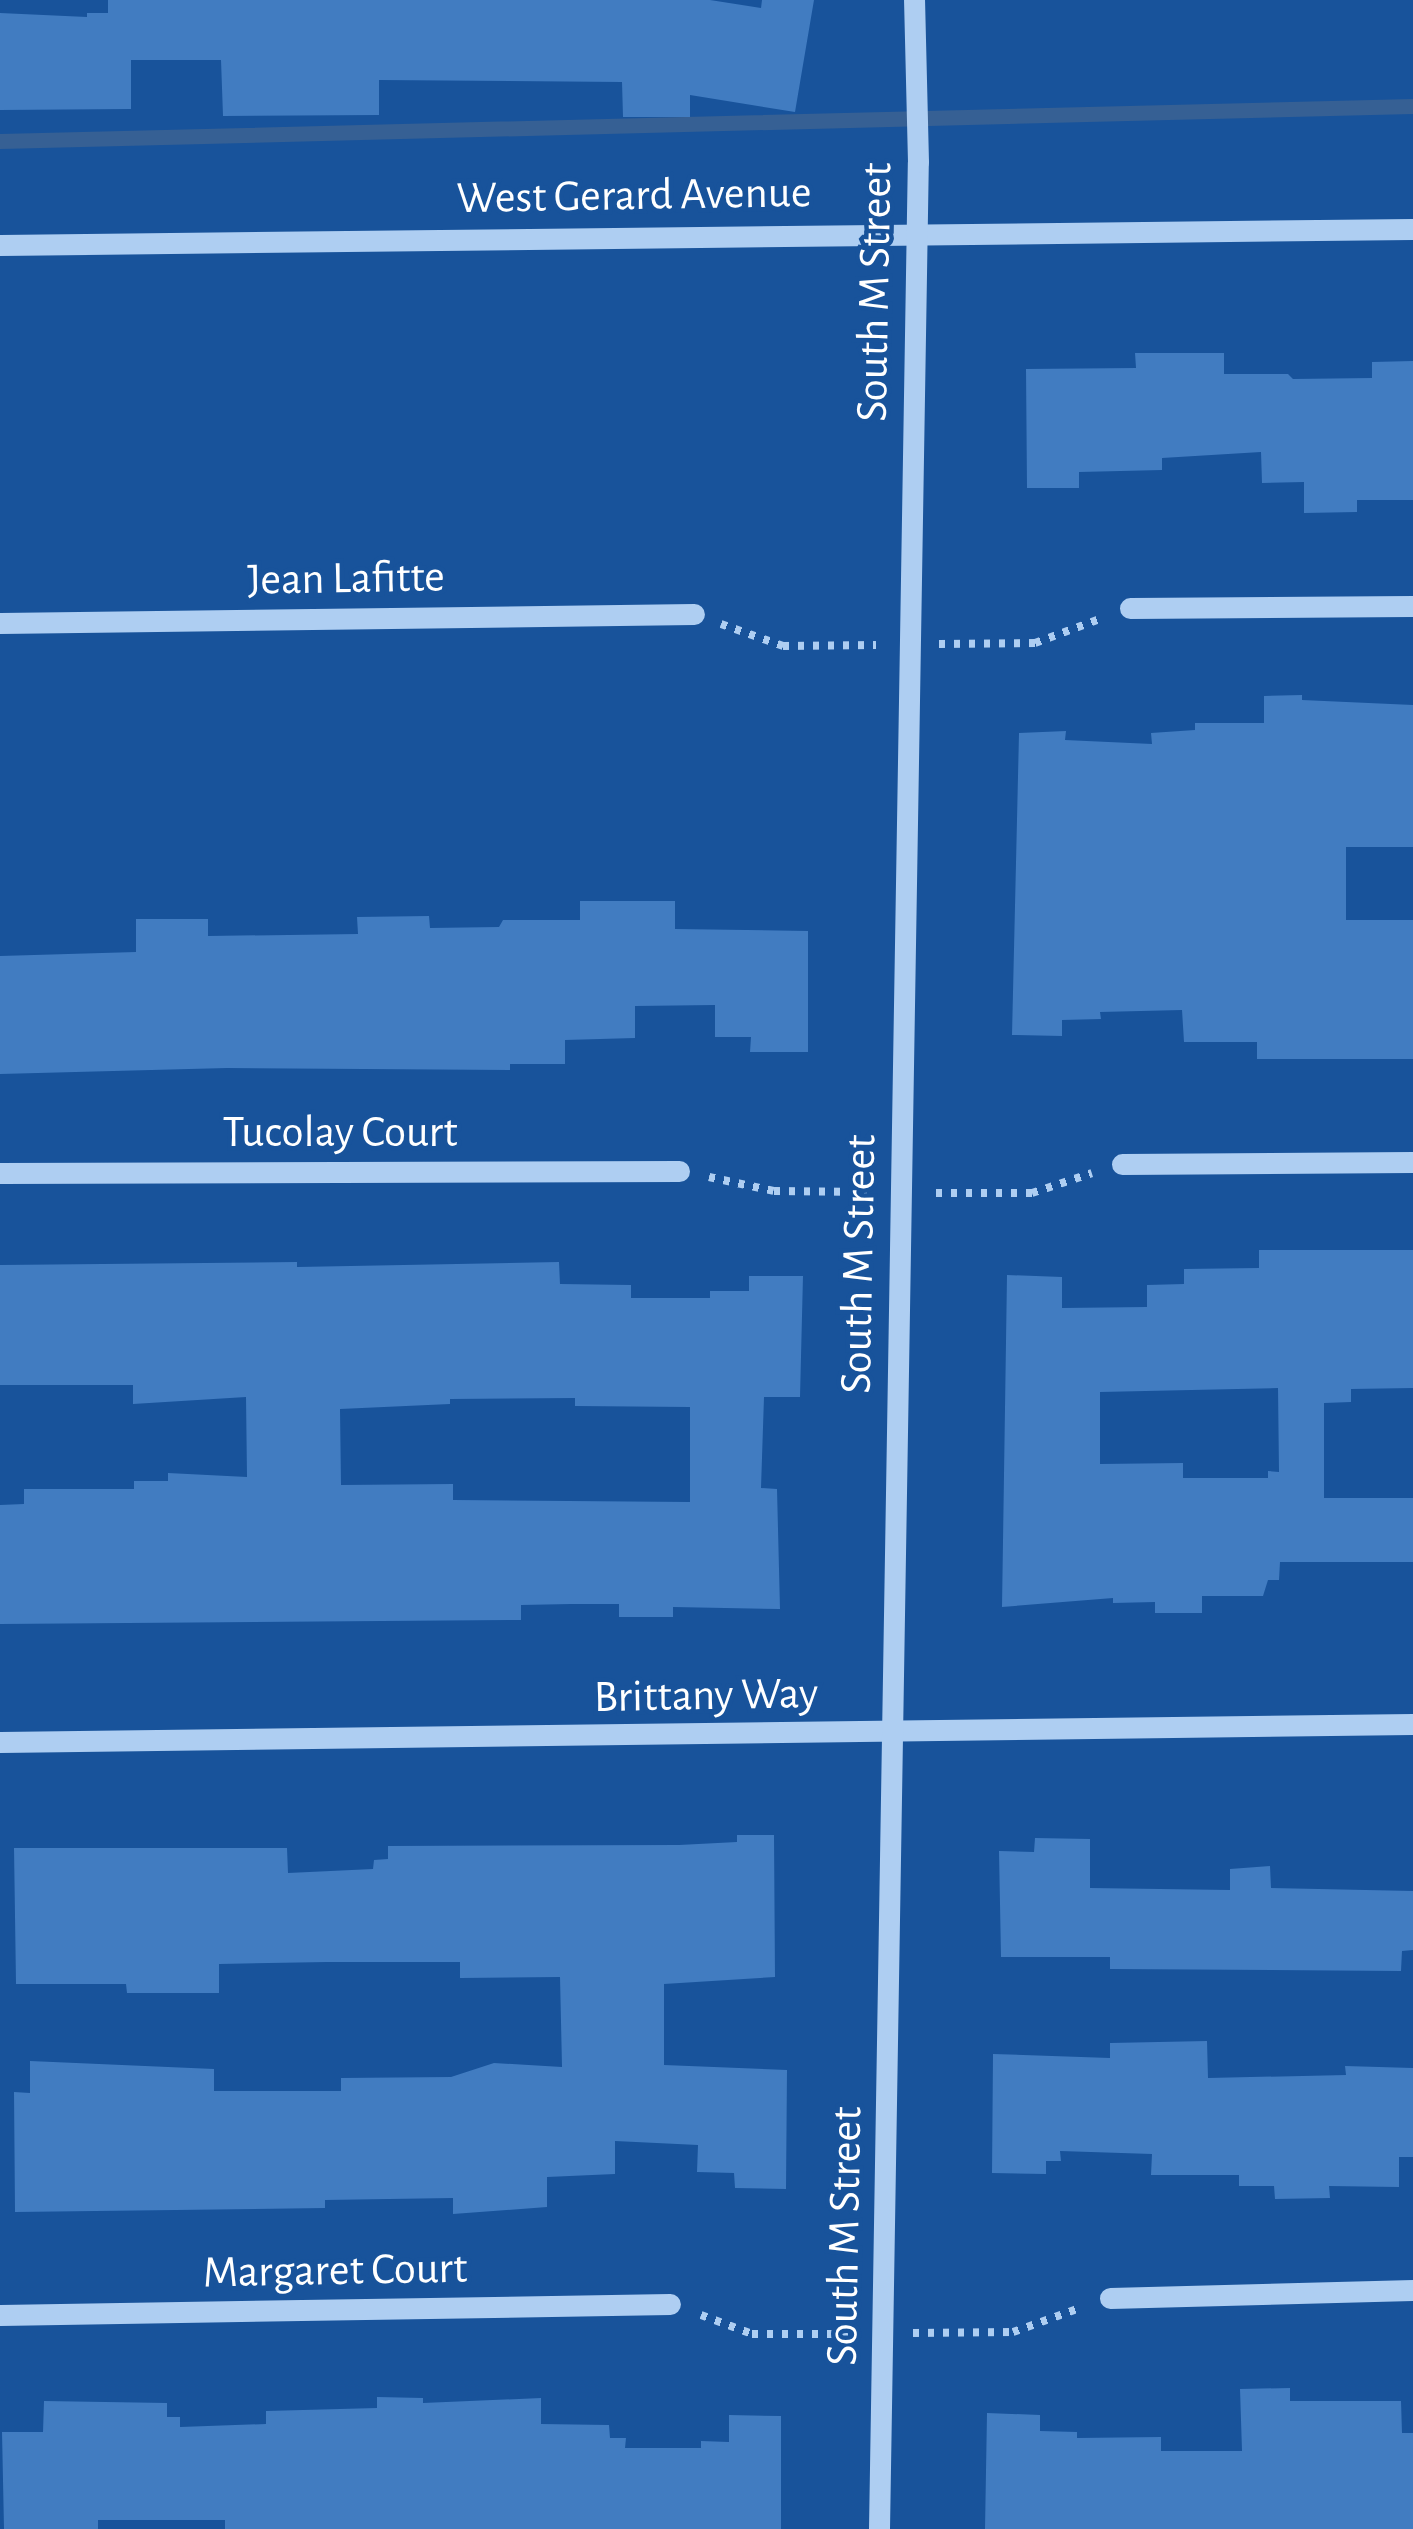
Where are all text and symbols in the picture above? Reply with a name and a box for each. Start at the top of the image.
street label: South M Street [846,162,904,422]
street label: West Gerard Avenue [456,166,812,226]
street label: Jean Lafitte [247,550,445,608]
street label: Tucolay Court [223,1106,457,1160]
street label: South M Street [830,1134,888,1394]
street label: Brittany Way [593,1667,819,1725]
street label: South M Street [816,2106,874,2366]
street label: Margaret Court [202,2242,468,2300]

